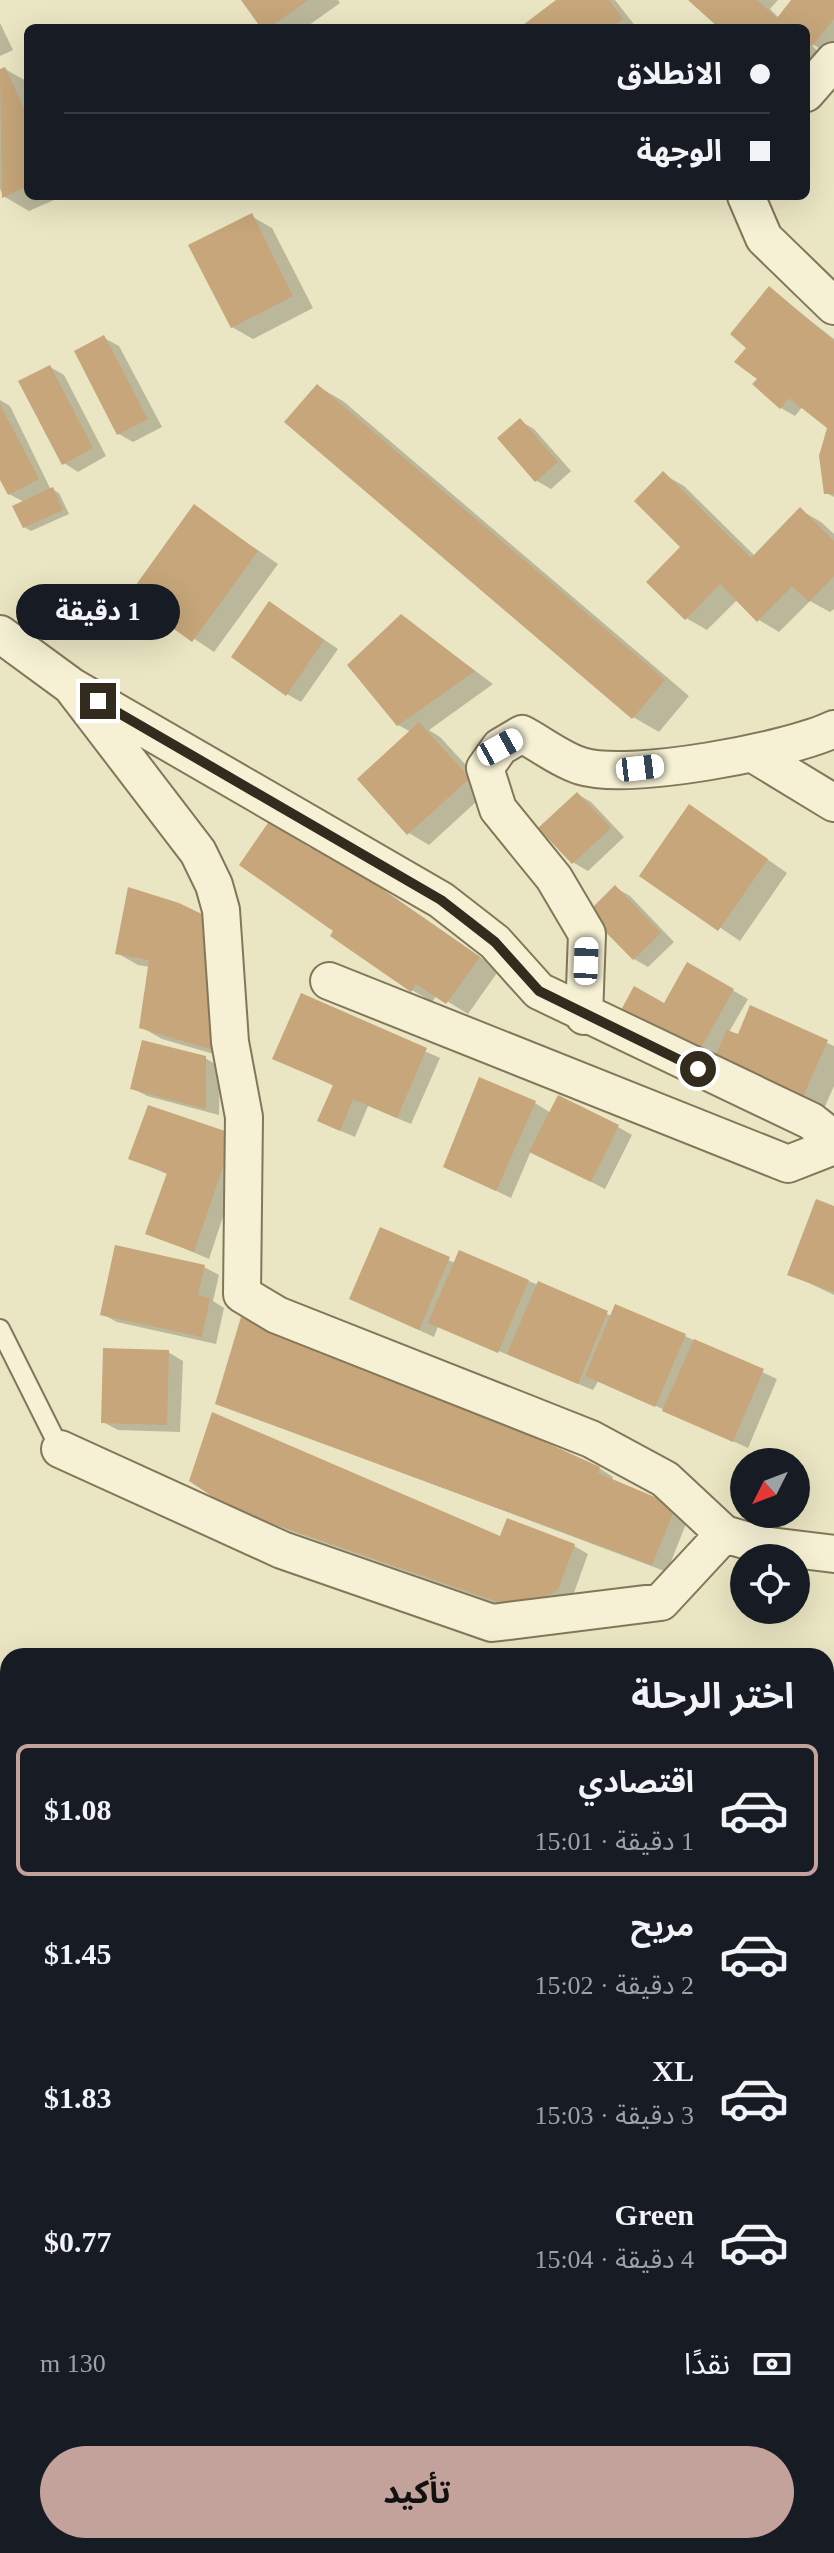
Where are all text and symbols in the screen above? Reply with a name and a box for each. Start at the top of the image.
text: الانطلاق [617,57,722,90]
text: الوجهة [637,134,722,167]
callout: 1 دقيقة [16,585,180,641]
text: 1 دقيقة [56,597,140,626]
route end [80,683,116,719]
car [473,725,527,769]
car [615,753,665,783]
car [573,937,599,985]
route start [680,1051,716,1087]
north arrow [730,1448,810,1528]
map controls [730,1448,810,1624]
button: locate [730,1544,810,1624]
text: اختر الرحلة [631,1676,794,1716]
text: اقتصادي [579,1765,694,1798]
icon: car [718,1774,790,1846]
text: $1.08 [44,1793,112,1826]
text: 1 دقيقة · 15:01 [534,1827,694,1856]
text: مريح [631,1909,694,1942]
icon: car [718,1918,790,1990]
text: $1.45 [44,1937,112,1970]
text: 2 دقيقة · 15:02 [534,1971,694,2000]
text: XL [652,2054,694,2087]
icon: car [718,2062,790,2134]
text: $1.83 [44,2081,112,2114]
text: 3 دقيقة · 15:03 [534,2101,694,2130]
text: Green [615,2198,694,2231]
icon: car [718,2206,790,2278]
text: $0.77 [44,2225,112,2258]
text: 4 دقيقة · 15:04 [534,2245,694,2274]
icon: cash [750,2342,794,2386]
text: نقدًا [684,2347,730,2380]
text: 130 m [40,2349,106,2378]
button: تأكيد [40,2446,794,2538]

